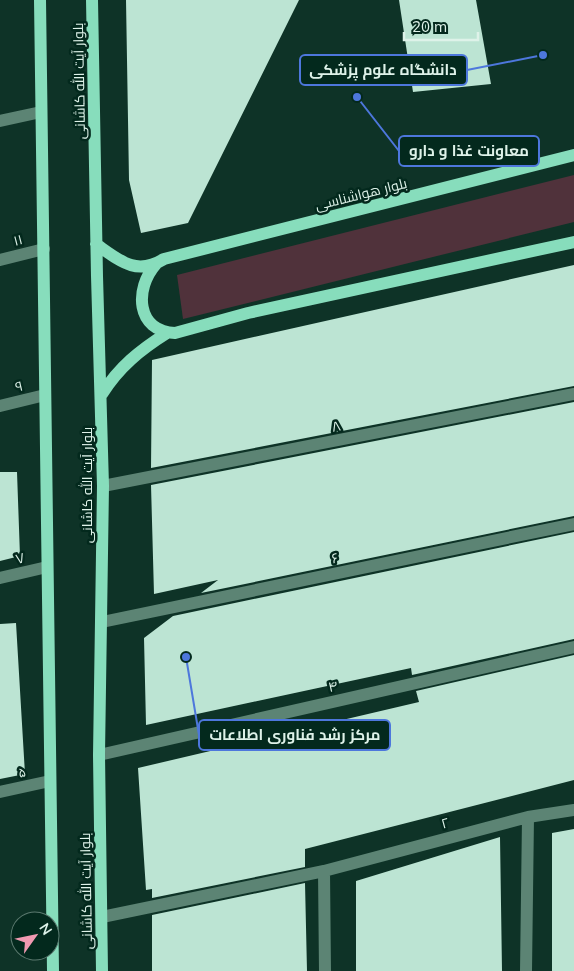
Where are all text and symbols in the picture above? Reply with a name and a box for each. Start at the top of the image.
scale bar [404,10,478,42]
text: 20 m [412,17,447,36]
street label: بلوار آیت الله کاشانی [69,22,89,140]
callout: دانشگاه علوم پزشکی [300,55,467,85]
text: دانشگاه علوم پزشکی [309,60,457,81]
callout: معاونت غذا و دارو [399,136,539,166]
text: معاونت غذا و دارو [409,141,529,160]
street label: بلوار هواشناسی [313,174,409,214]
street label: ۱۱ [12,230,24,250]
street label: ۹ [13,376,25,396]
street label: ۸ [330,416,342,436]
street label: بلوار آیت الله کاشانی [78,427,96,543]
street label: ۷ [14,548,27,568]
street label: ۶ [330,548,340,568]
street label: ۴ [326,676,340,696]
callout: مرکز رشد فناوری اطلاعات [199,720,390,750]
text: مرکز رشد فناوری اطلاعات [210,725,380,744]
street label: ۵ [16,762,28,782]
street label: ۲ [439,813,451,833]
street label: بلوار آیت الله کاشانی [76,832,96,950]
north arrow [10,911,60,961]
text: N [35,920,56,938]

